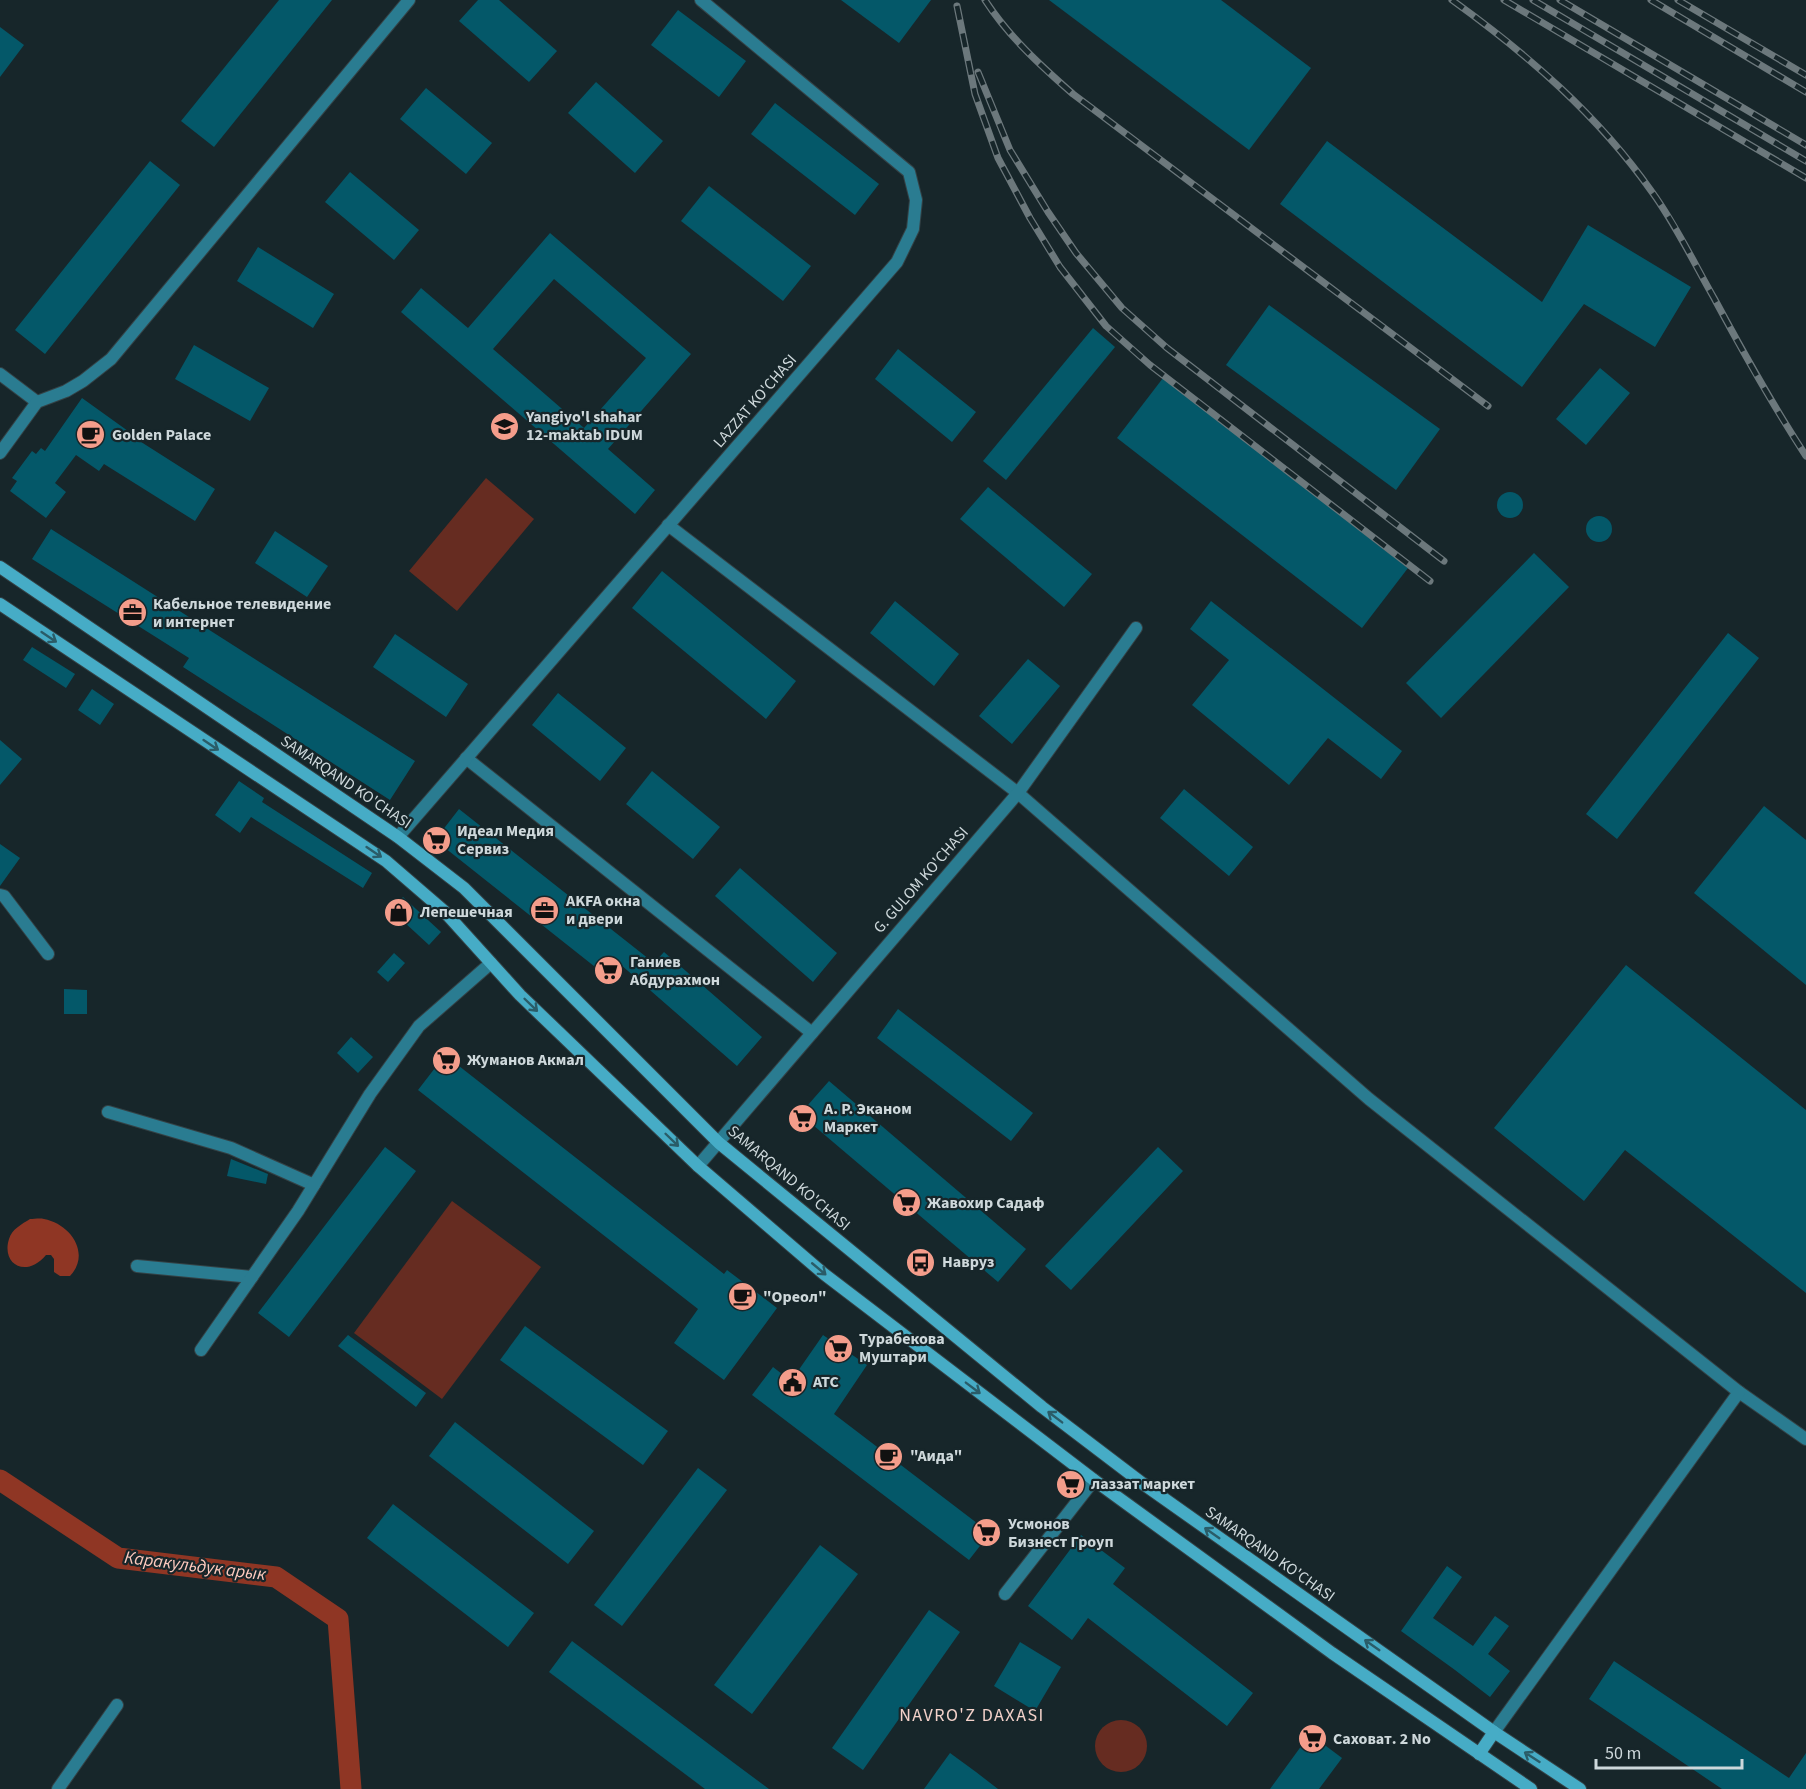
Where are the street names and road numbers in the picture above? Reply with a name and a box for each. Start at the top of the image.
street label: LAZZAT KO'CHASI [708,349,802,453]
street label: SAMARQAND KO'CHASI [276,730,416,834]
street label: G. GULOM KO'CHASI [869,822,973,938]
street label: SAMARQAND KO'CHASI [723,1120,855,1236]
street label: SAMARQAND KO'CHASI [1201,1501,1339,1607]

